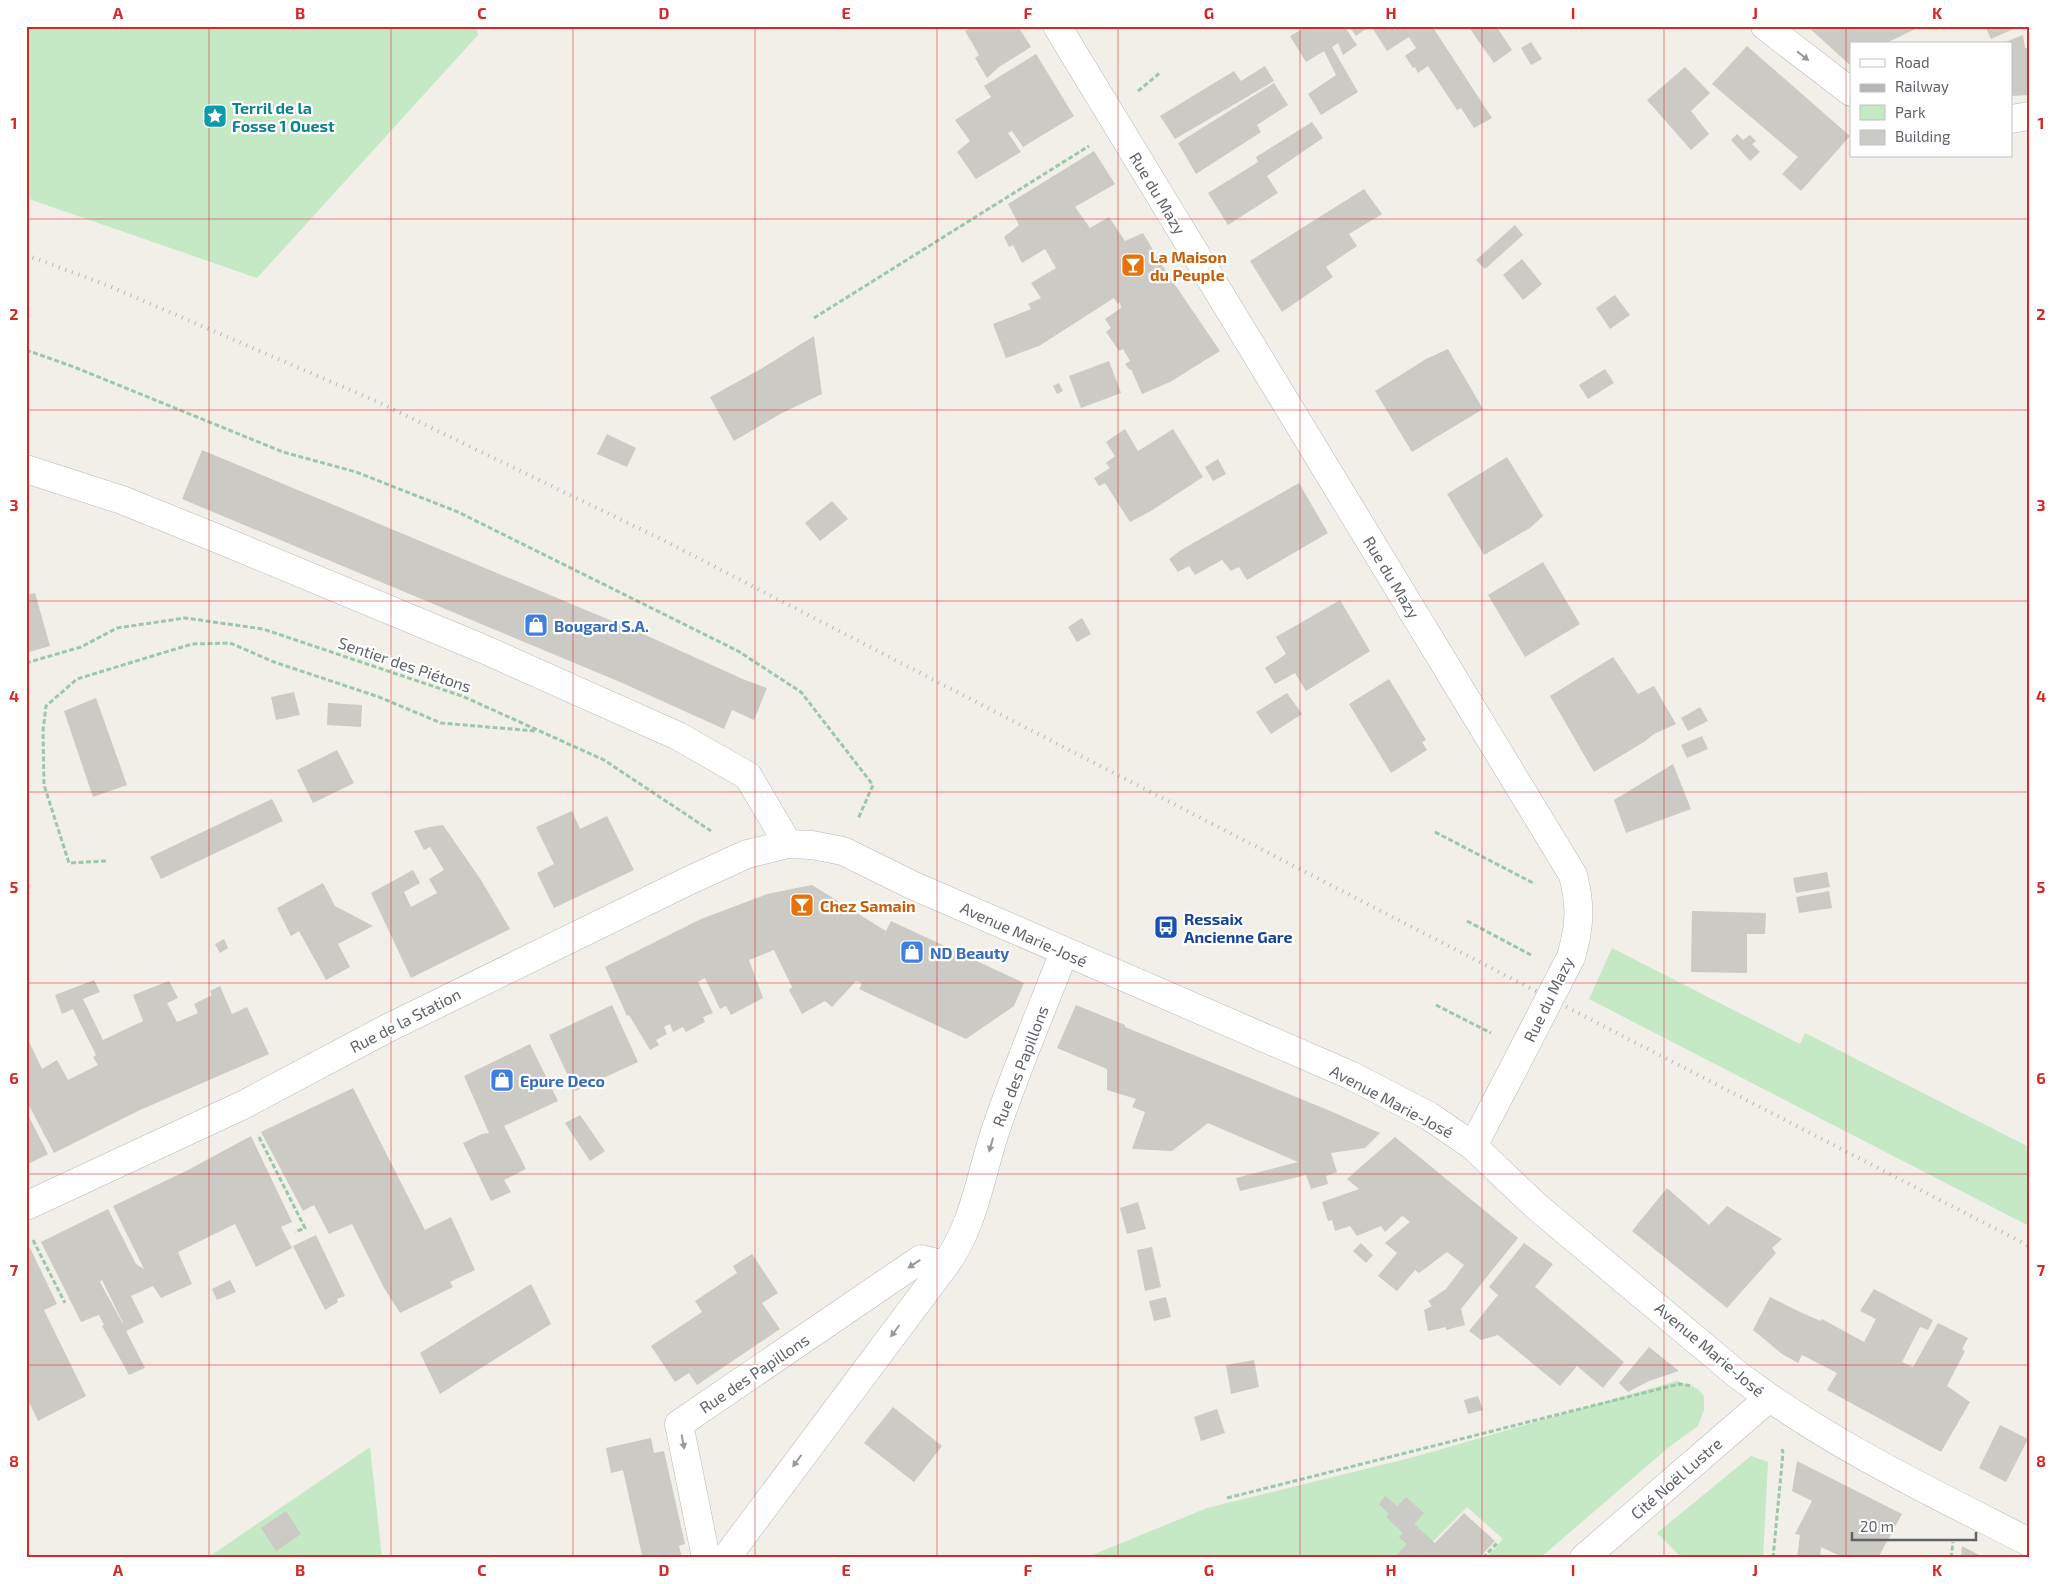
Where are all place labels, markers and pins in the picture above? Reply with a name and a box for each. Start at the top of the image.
place label: Terril de la Fosse 1 Ouest [232,98,335,135]
place icon: Terril de la Fosse 1 Ouest [202,103,228,129]
place label: La Maison du Peuple [1150,247,1227,284]
bar icon: La Maison du Peuple [1120,252,1146,278]
shop icon: Bougard S.A. [523,612,549,638]
place label: Bougard S.A. [554,616,649,635]
bar icon: Chez Samain [789,892,815,918]
place label: Chez Samain [820,896,916,915]
place label: Ressaix Ancienne Gare [1184,909,1293,946]
bus stop icon: Ressaix Ancienne Gare [1153,914,1179,940]
shop icon: ND Beauty [899,939,925,965]
place label: ND Beauty [930,943,1009,963]
shop icon: Epure Deco [489,1067,515,1093]
place label: Epure Deco [520,1071,605,1090]

